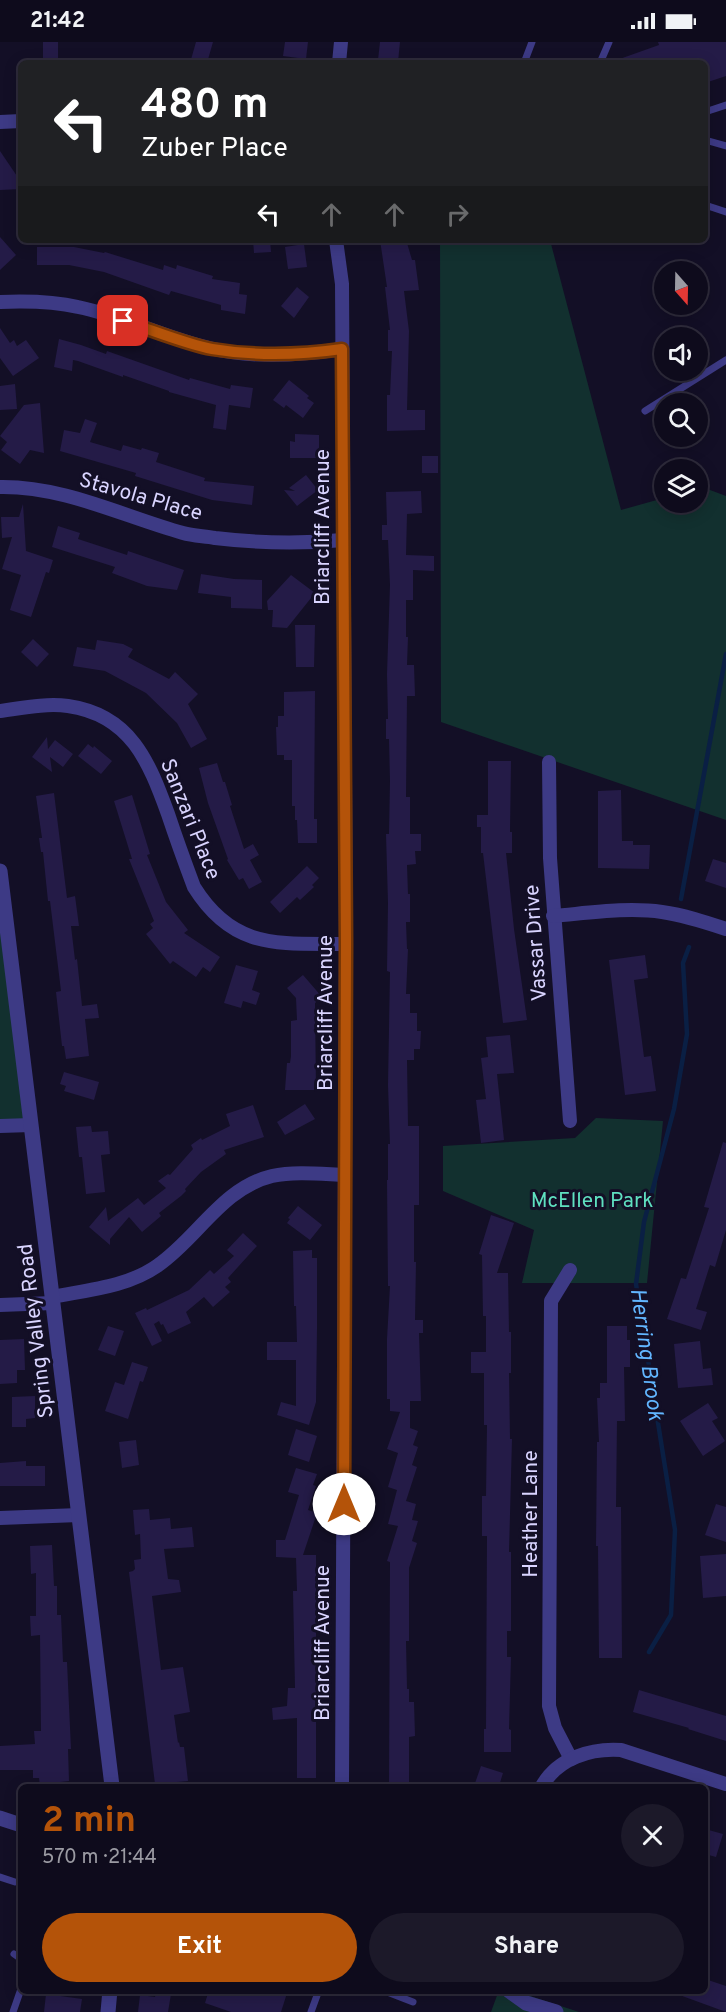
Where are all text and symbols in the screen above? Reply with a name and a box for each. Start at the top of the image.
text: 21:42 [30,8,85,35]
text: 480 m [141,80,269,133]
icon: left [42,84,120,162]
text: Zuber Place [141,132,288,166]
icon: left [252,198,285,231]
icon: ahead [315,198,348,231]
icon: ahead [378,198,411,231]
icon: right [441,198,474,231]
north arrow [654,261,708,315]
map controls [654,261,708,513]
pin [97,295,148,346]
icon: arrive [106,304,139,337]
button: sound [654,327,708,381]
button: search [654,393,708,447]
street label: Briarcliff Avenue [310,449,337,605]
button: layers [654,459,708,513]
street label: Stavola Place [76,467,205,528]
street label: Sanzari Place [153,755,226,884]
street label: Vassar Drive [519,884,554,1002]
street label: Briarcliff Avenue [313,935,340,1091]
park label: McEllen Park [531,1188,653,1215]
street label: Spring Valley Road [12,1242,61,1420]
water label: Herring Brook [623,1286,668,1423]
street label: Heather Lane [518,1450,545,1578]
position arrow [312,1472,376,1536]
street label: Briarcliff Avenue [310,1565,337,1721]
text: 2 min [42,1799,136,1845]
button: close [621,1804,684,1867]
text: 570 m · 21:44 [42,1845,157,1871]
button: Exit [42,1913,357,1982]
button: Share [369,1913,684,1982]

